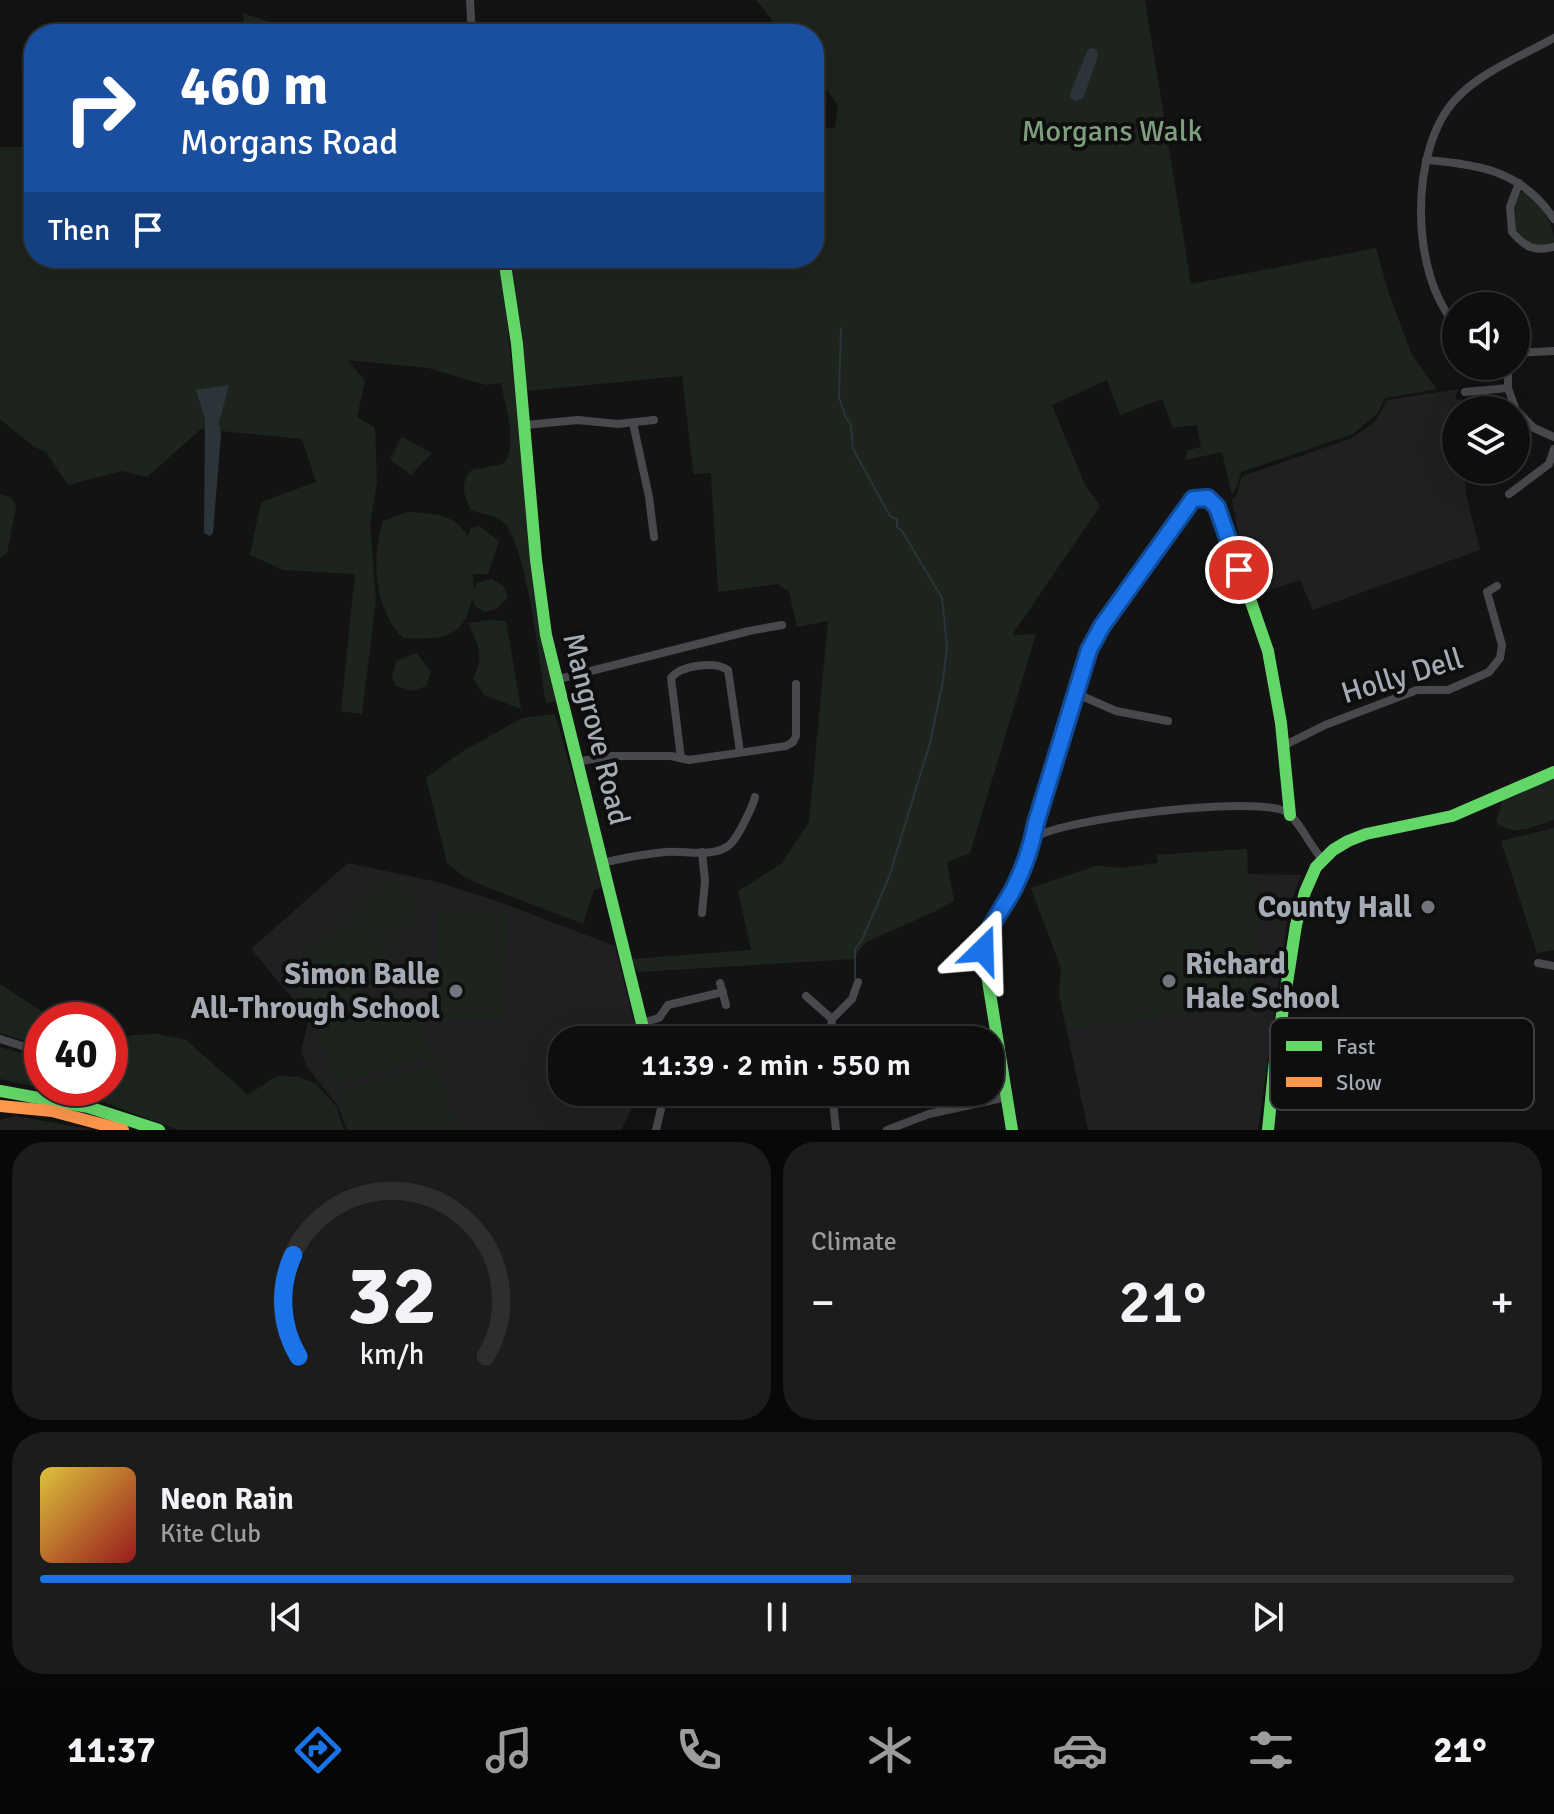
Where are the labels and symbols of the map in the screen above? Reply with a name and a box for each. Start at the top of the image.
park label: Morgans Walk [1021,113,1203,150]
pin [1205,536,1273,604]
street label: Mangrove Road [554,629,638,829]
street label: Holly Dell [1337,640,1467,712]
place label: County Hall [1258,889,1412,926]
marker: County Hall [1419,898,1437,916]
position arrow [941,908,1025,992]
place label: Richard Hale School [1185,946,1340,1017]
place label: Simon Balle All-Through School [191,956,440,1027]
marker: Richard Hale School [1160,972,1178,990]
marker: Simon Balle All-Through School [447,982,465,1000]
speed limit sign: 40 [24,1002,128,1106]
legend [1270,1018,1534,1110]
text: Fast [1336,1033,1376,1060]
text: Slow [1336,1069,1382,1096]

